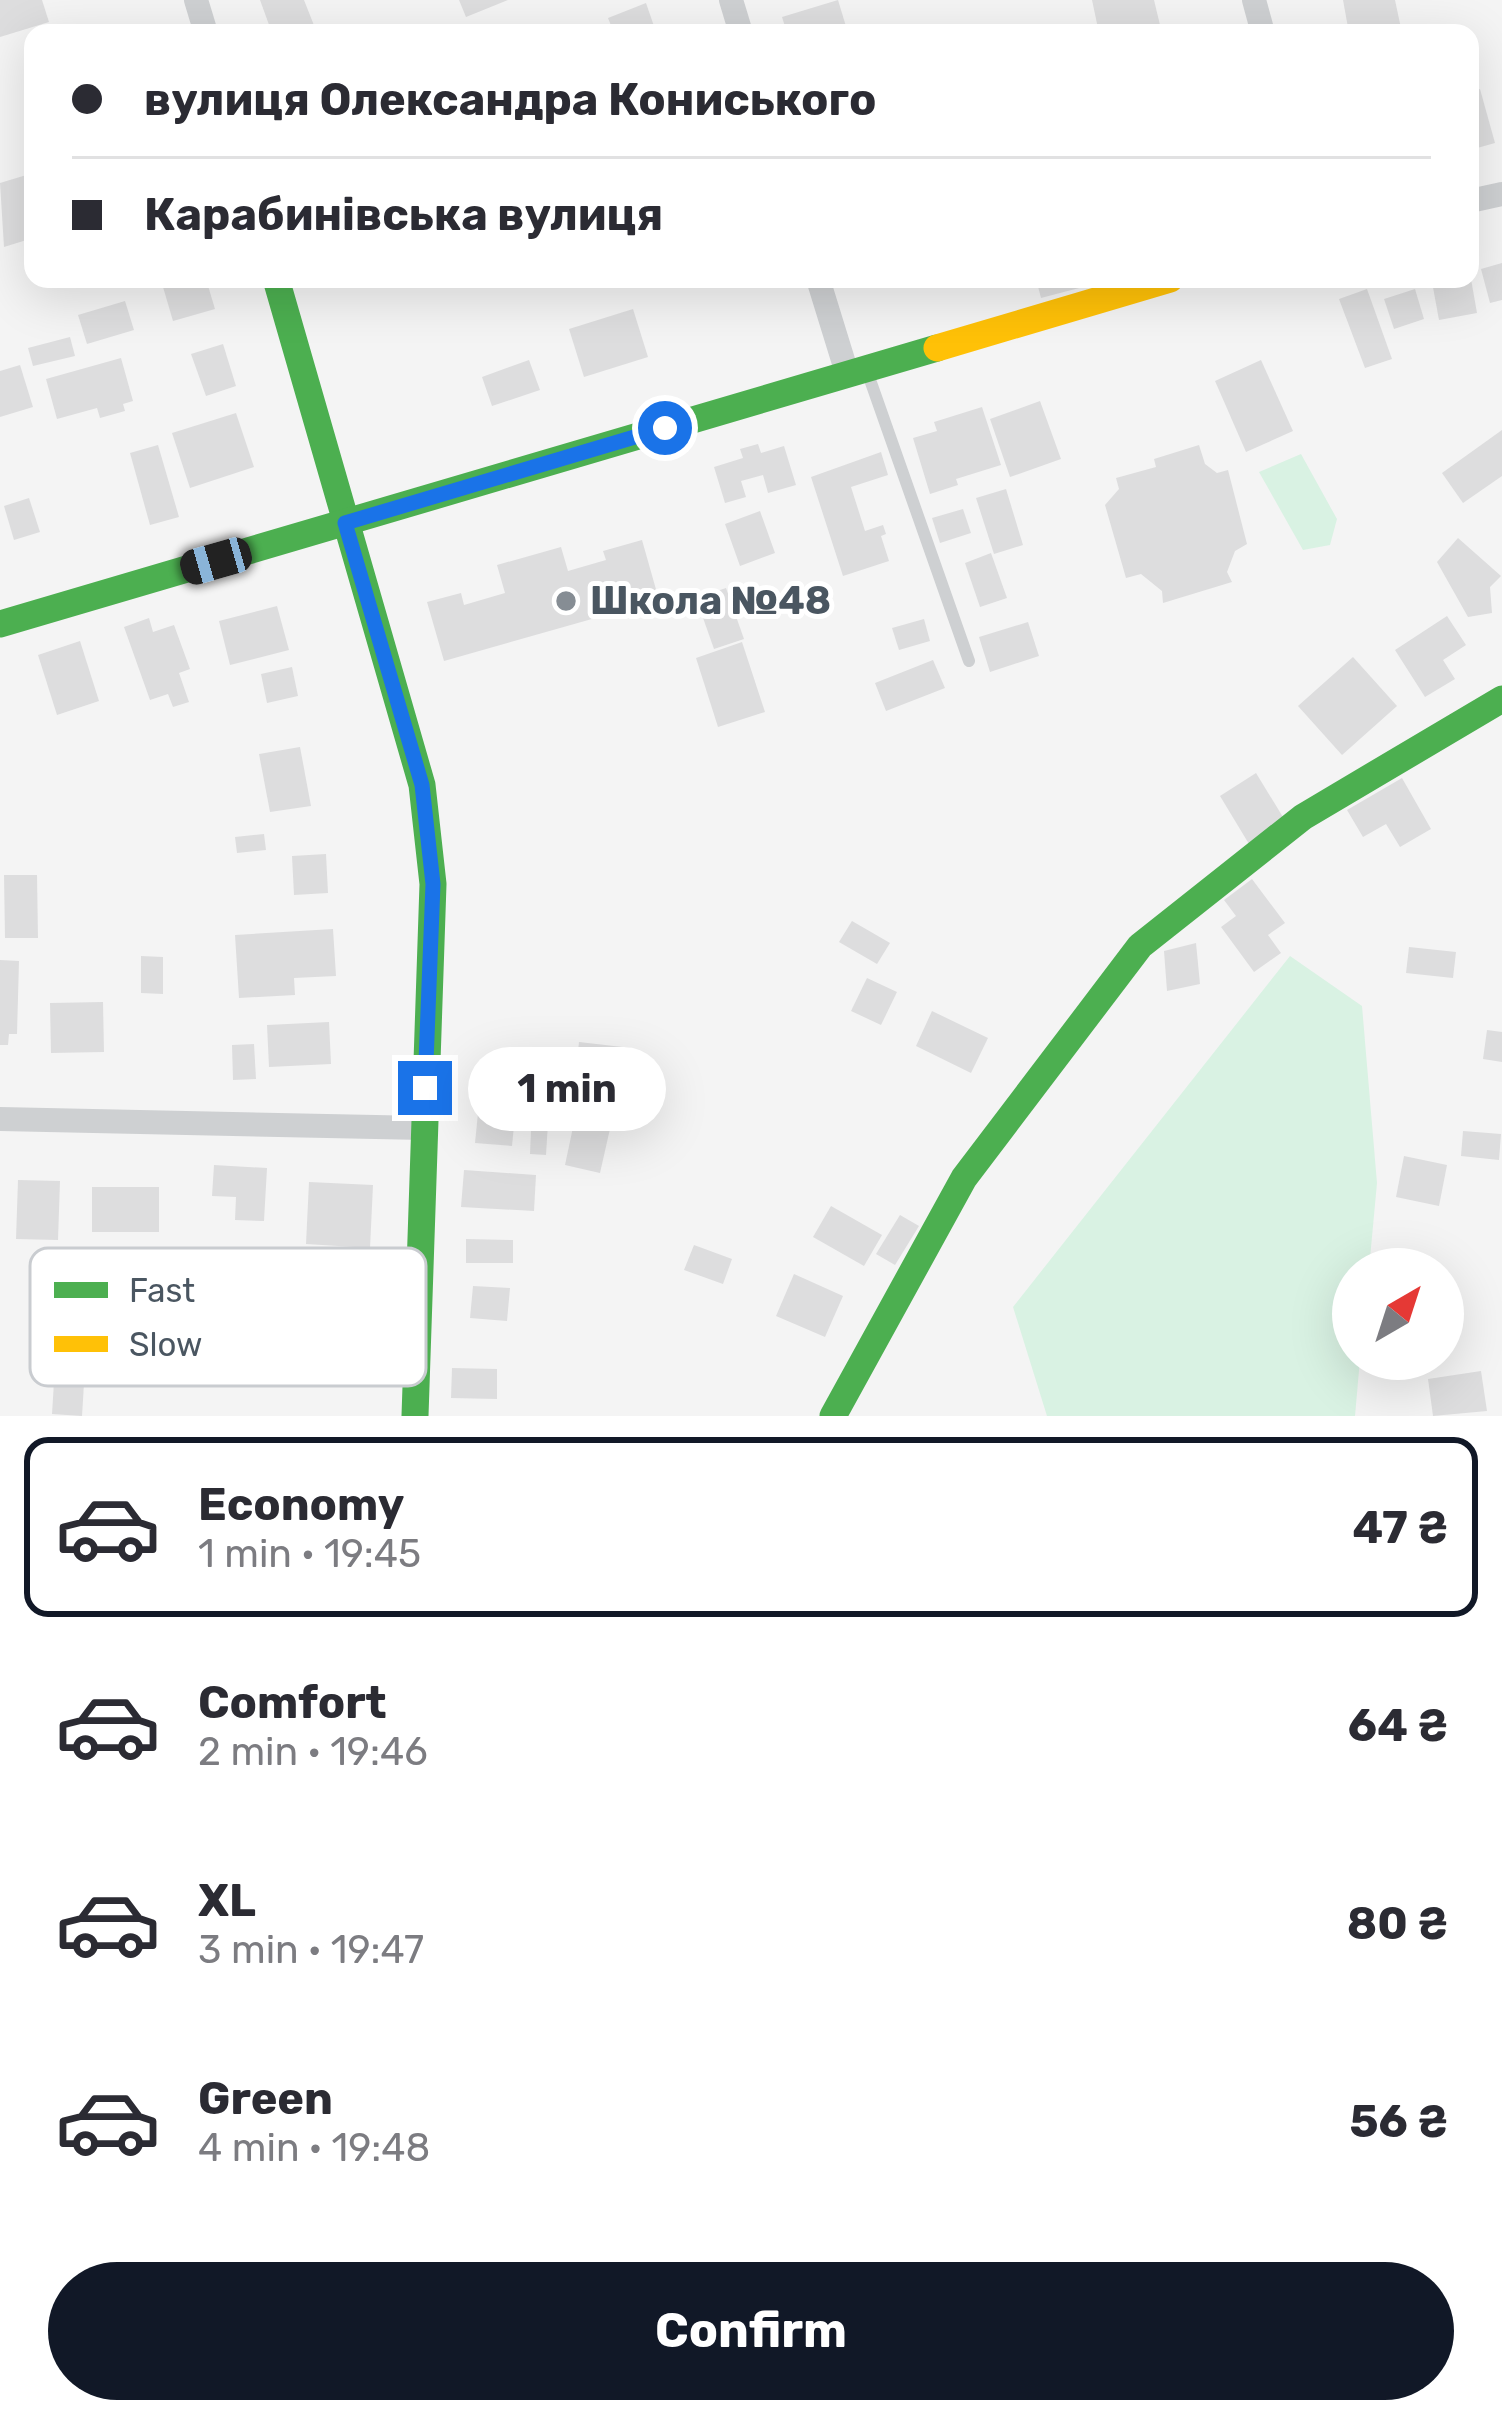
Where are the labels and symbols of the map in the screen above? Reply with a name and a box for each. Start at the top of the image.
route start [638,401,692,455]
car [176,534,256,588]
place label: Школа №48 [590,578,831,624]
marker: Школа №48 [553,588,579,614]
callout: 1 min [467,1046,665,1130]
route end [398,1061,452,1115]
legend [30,1248,426,1386]
north arrow [1332,1248,1464,1380]
text: Fast [129,1271,195,1310]
text: Slow [129,1325,203,1364]

